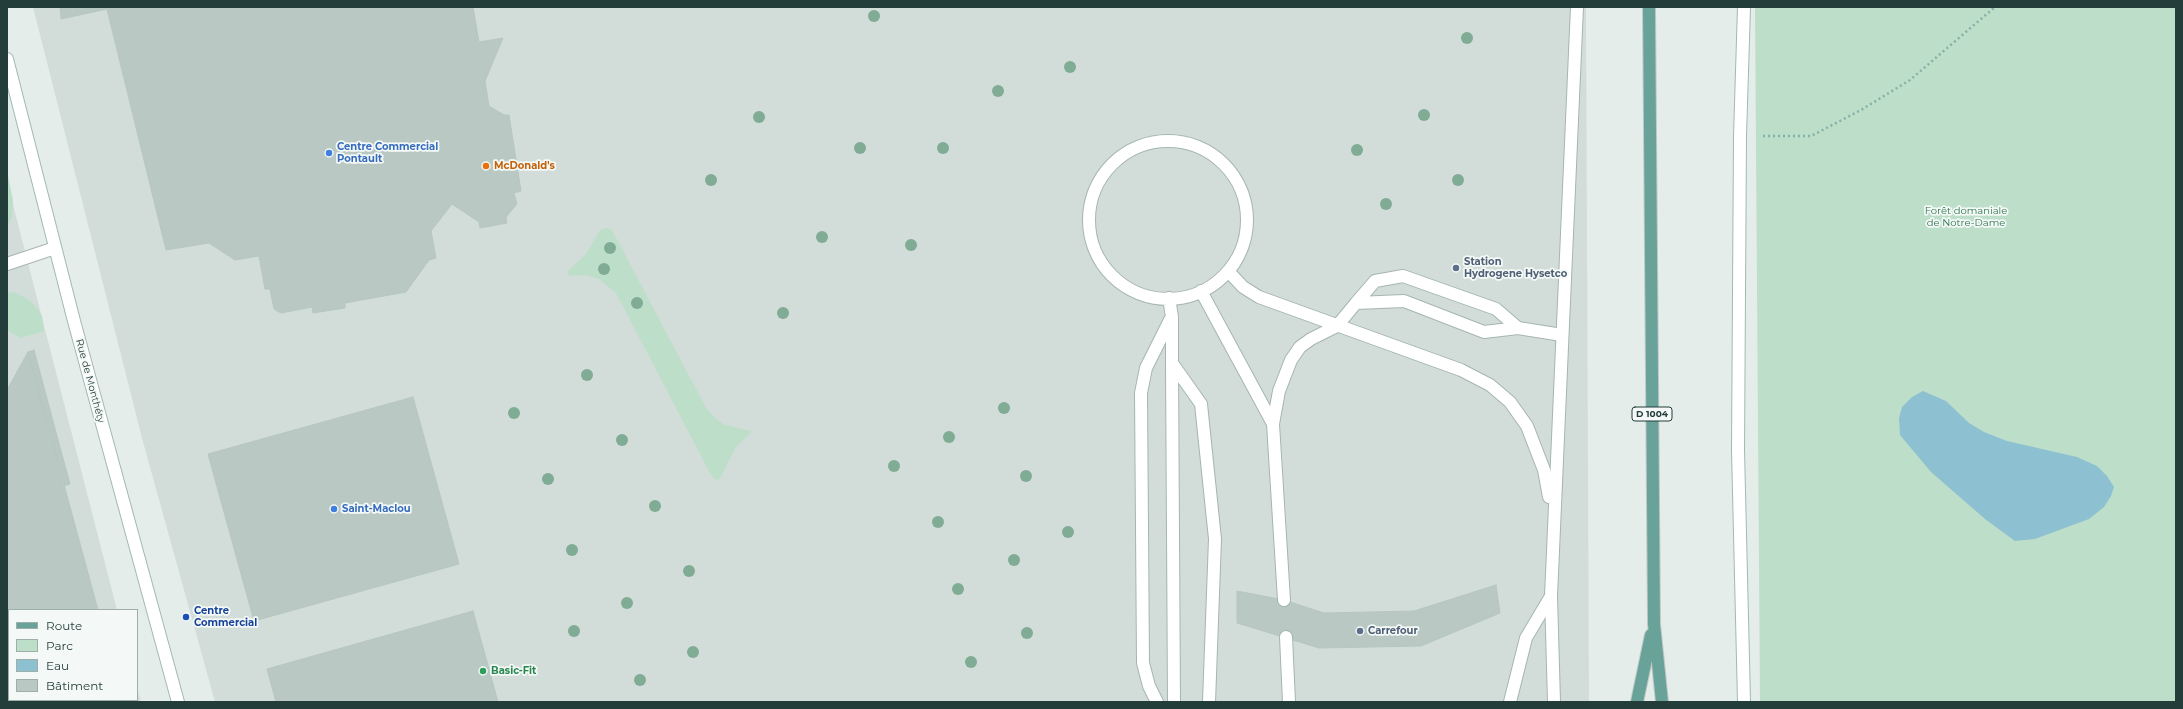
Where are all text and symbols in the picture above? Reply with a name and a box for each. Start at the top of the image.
place label: Centre Commercial Pontault [337,141,438,164]
marker: Centre Commercial Pontault [324,148,334,158]
place label: McDonald's [494,160,555,172]
marker: McDonald's [481,161,491,171]
park label: Forêt domaniale de Notre-Dame [1925,205,2007,228]
place label: Station Hydrogene Hysetco [1464,256,1567,280]
marker: Station Hydrogene Hysetco [1451,263,1461,273]
street label: Rue de Monthéty [73,338,107,424]
road number: D 1004 [1632,407,1672,421]
place label: Saint-Maclou [342,503,411,515]
marker: Saint-Maclou [329,504,339,514]
place label: Centre Commercial [194,605,257,628]
legend [8,609,138,701]
marker: Centre Commercial [181,612,191,622]
text: Route [46,618,82,633]
place label: Carrefour [1368,625,1418,637]
marker: Carrefour [1355,626,1365,636]
text: Parc [46,638,73,653]
text: Eau [46,658,69,673]
place label: Basic-Fit [491,665,536,677]
marker: Basic-Fit [478,666,488,676]
text: Bâtiment [46,678,103,693]

